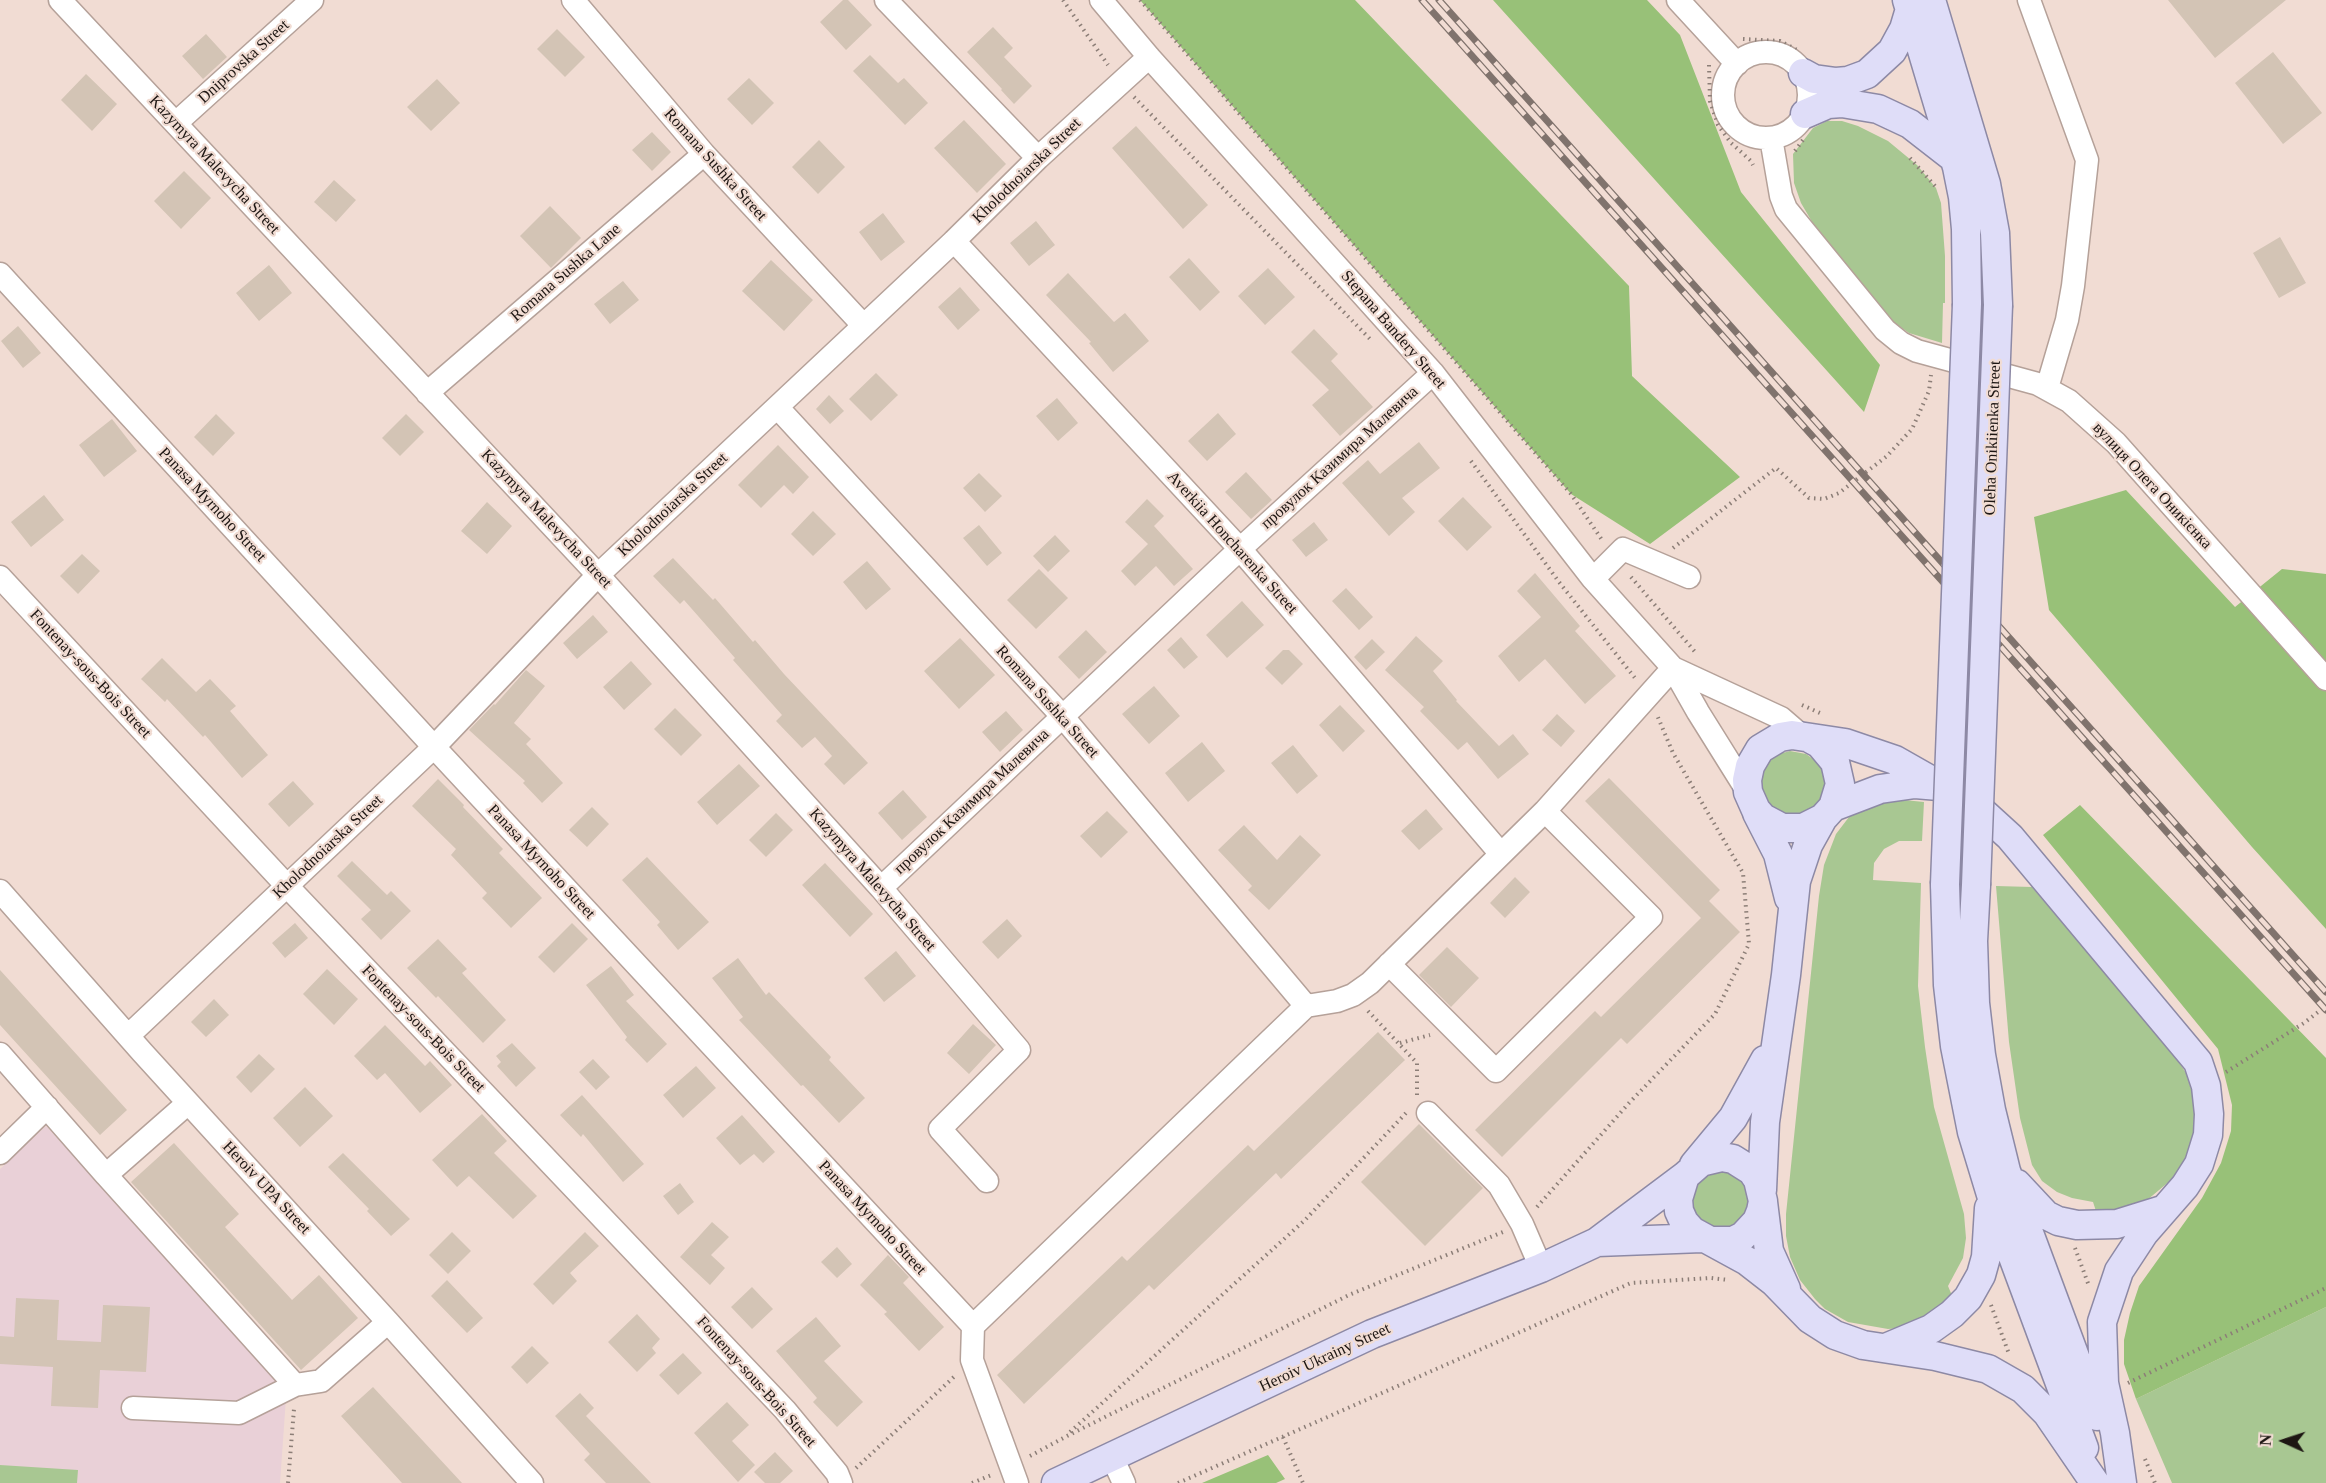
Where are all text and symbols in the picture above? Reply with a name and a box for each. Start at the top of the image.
street label: Dniprovska Street [194,16,294,108]
street label: Kazymyra Malevycha Street [145,92,283,238]
street label: Romana Sushka Street [659,105,771,225]
street label: Kholodnoiarska Street [969,114,1085,228]
street label: Romana Sushka Lane [507,220,625,326]
street label: Stepana Bandery Street [1336,267,1450,393]
street label: Oleha Onikiienka Street [1981,360,2005,516]
street label: провулок Казимира Малевича [1258,382,1422,534]
street label: вулиця Олега Оникієнка [2088,419,2216,553]
street label: Panasa Myrnoho Street [154,444,270,566]
street label: Kazymyra Malevycha Street [477,446,615,592]
street label: Kholodnoiarska Street [614,449,732,561]
street label: Averkiia Honcharenka Street [1163,468,1301,618]
street label: Fontenay-sous-Bois Street [25,606,155,742]
street label: Romana Sushka Street [991,642,1103,762]
street label: провулок Казимира Малевича [891,725,1053,879]
street label: Kholodnoiarska Street [269,791,387,903]
street label: Panasa Myrnoho Street [483,801,599,923]
street label: Kazymyra Malevycha Street [805,805,939,955]
street label: Fontenay-sous-Bois Street [357,961,489,1097]
street label: Heroiv UPA Street [218,1137,314,1239]
street label: Panasa Myrnoho Street [814,1157,930,1279]
street label: Fontenay-sous-Bois Street [692,1313,820,1451]
street label: Heroiv Ukrainy Street [1257,1319,1393,1397]
north arrow [2254,1411,2314,1471]
text: N [2257,1434,2274,1446]

